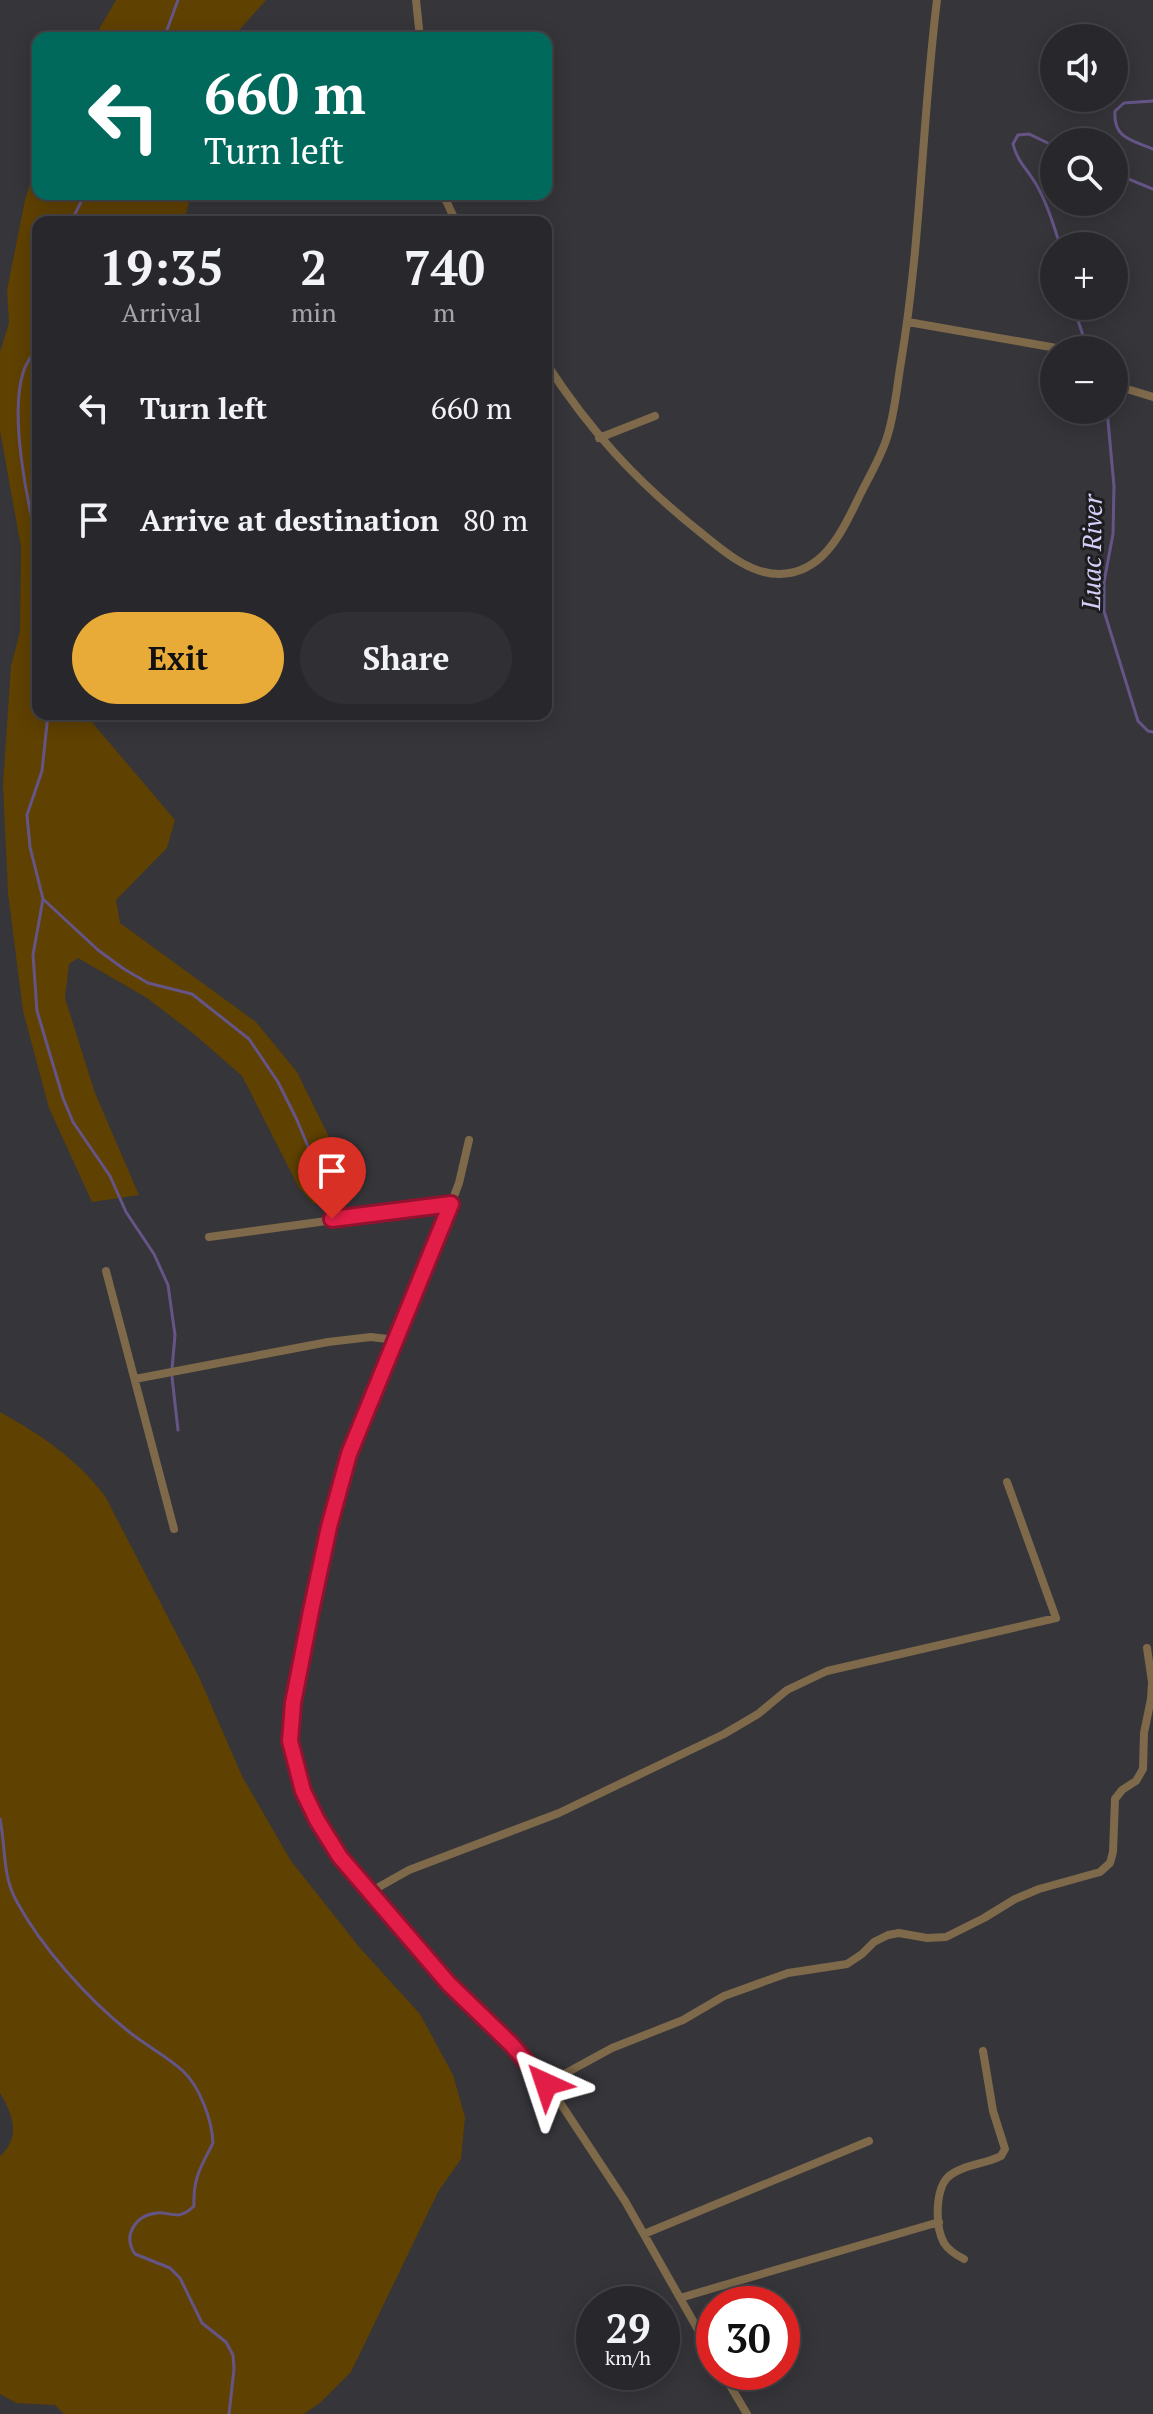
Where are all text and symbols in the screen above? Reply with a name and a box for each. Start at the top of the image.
map controls [1040,24,1128,424]
button: sound [1040,24,1128,112]
text: 660 m [204,56,366,130]
icon: left [72,64,176,168]
text: Turn left [204,127,344,174]
button: search [1040,128,1128,216]
button: + [1040,232,1128,320]
text: 19:35 [99,235,224,299]
text: 2 [300,235,327,299]
text: 740 [404,235,485,299]
text: Arrival [122,295,201,329]
text: min [291,295,337,329]
text: m [433,295,456,329]
button: − [1040,336,1128,424]
icon: left [72,386,116,430]
text: Turn left [140,388,267,428]
text: 660 m [431,388,512,428]
water label: Luac River [1073,493,1109,611]
icon: arrive [72,498,116,542]
text: Arrive at destination [140,500,439,540]
text: 80 m [463,500,528,540]
button: Exit [72,612,284,704]
button: Share [300,612,512,704]
pin [298,1137,366,1219]
icon: arrive [310,1149,354,1193]
position arrow [504,2042,588,2126]
speed limit sign: 30 [696,2286,800,2390]
text: 29 [605,2301,651,2354]
text: km/h [605,2344,651,2371]

